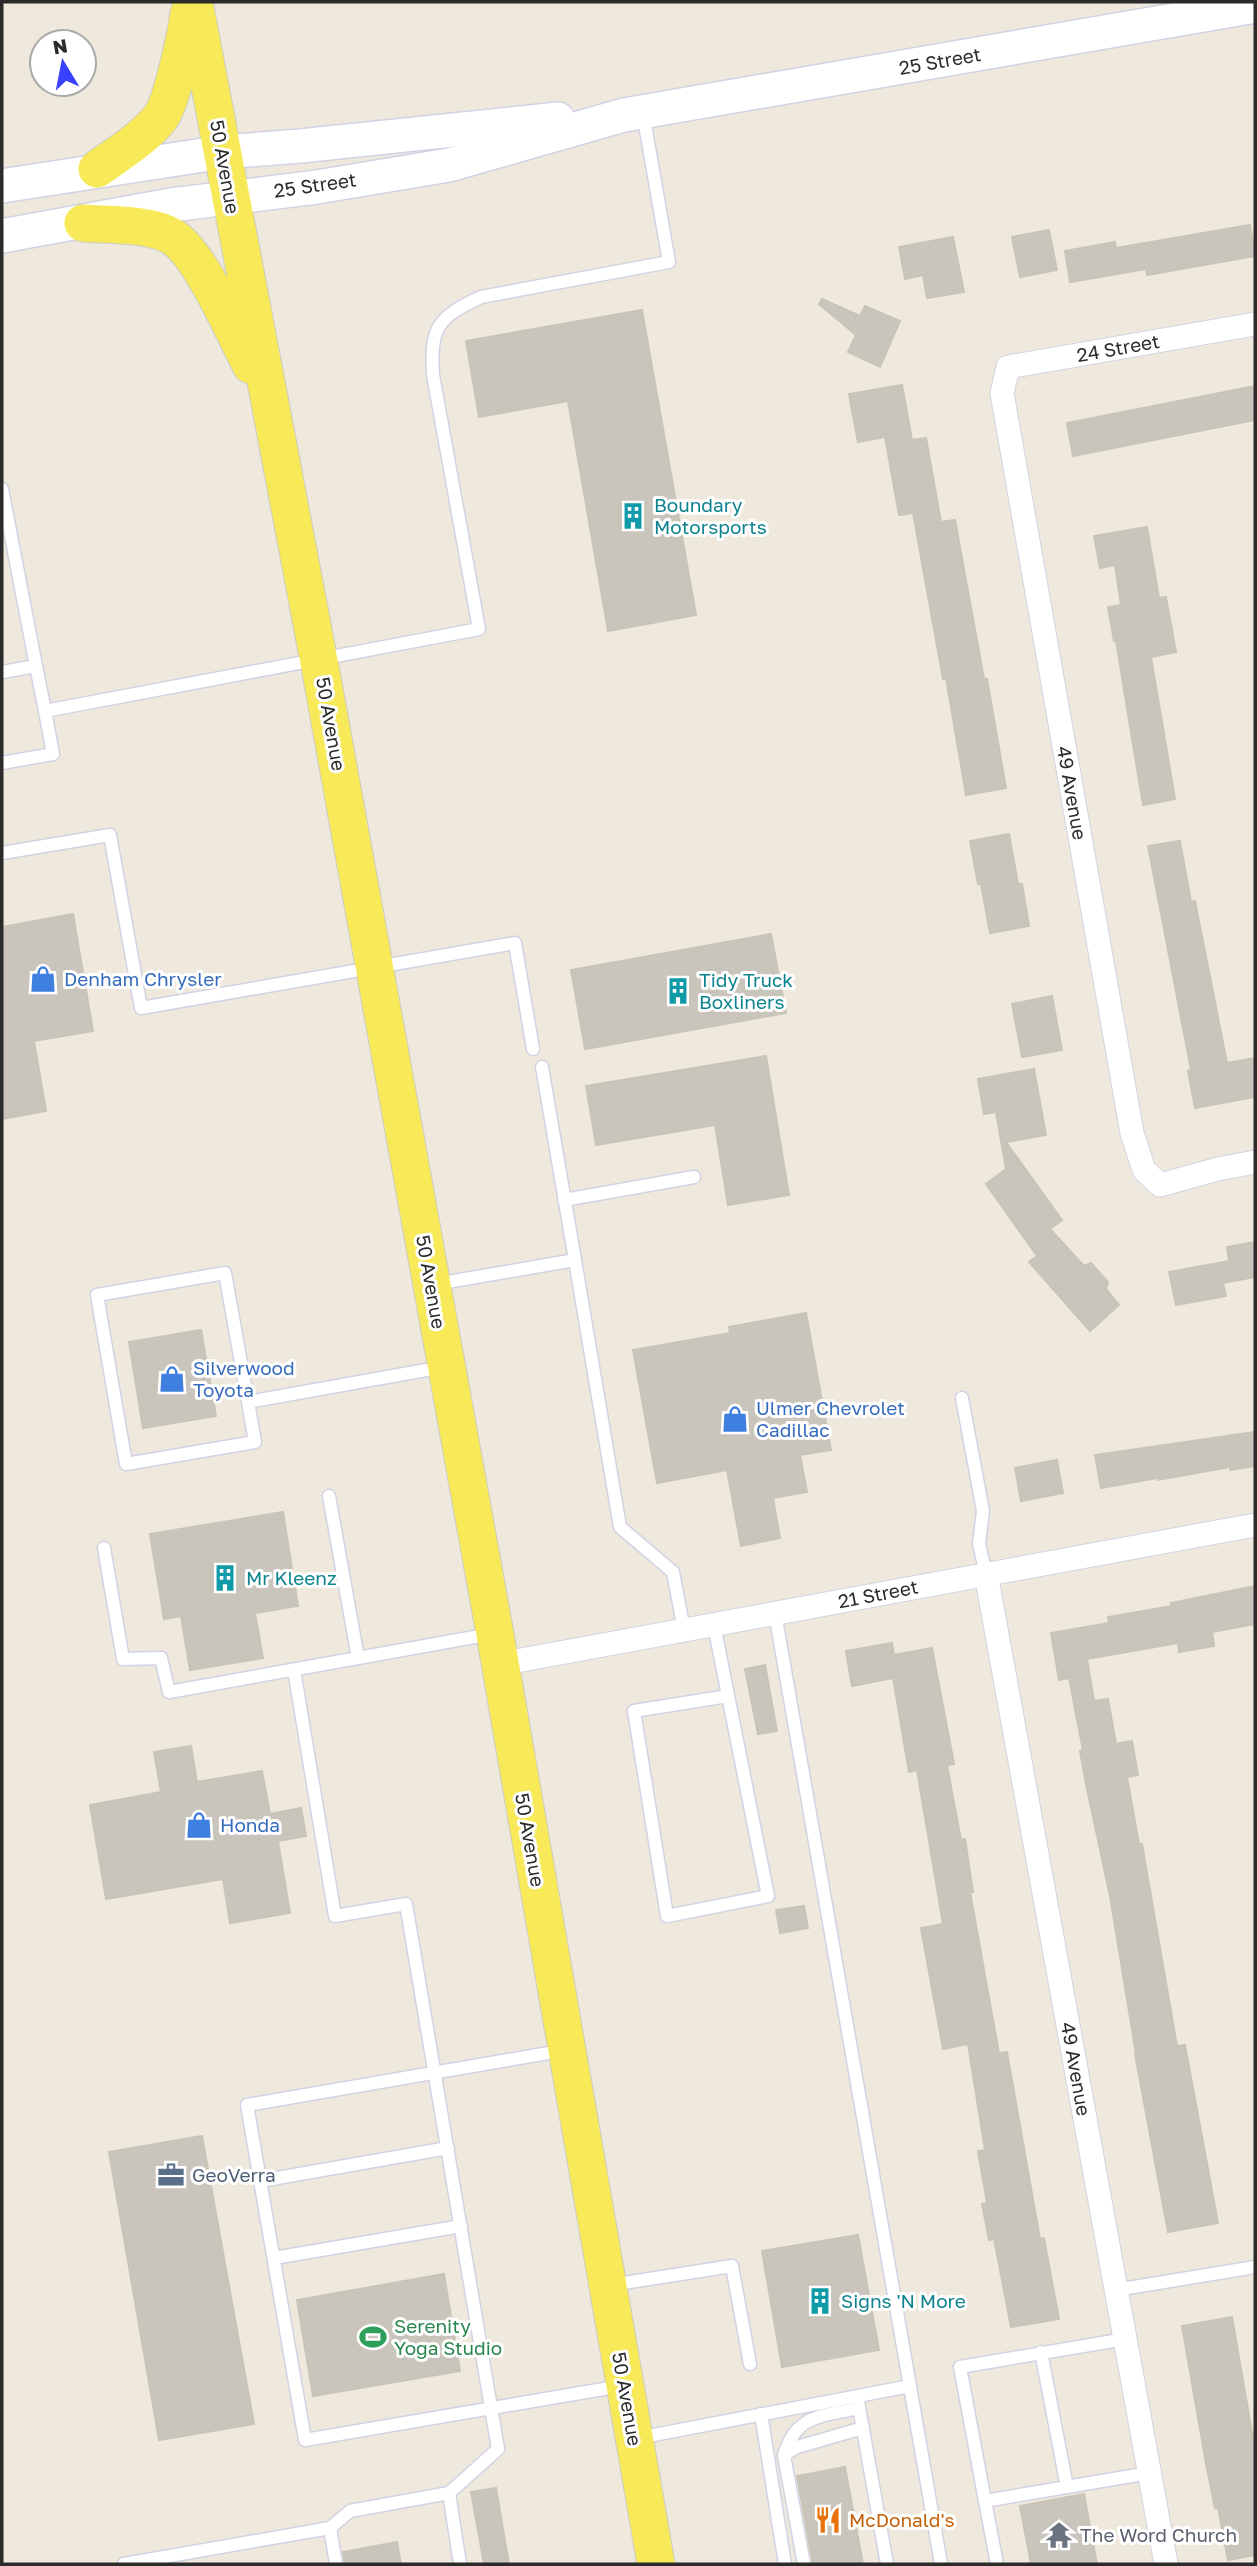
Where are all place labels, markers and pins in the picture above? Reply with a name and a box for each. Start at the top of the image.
place label: Boundary Motorsports [654,493,767,538]
building icon: Boundary Motorsports [618,501,648,531]
shop icon: Denham Chrysler [28,964,58,994]
place label: Denham Chrysler [64,967,222,990]
place label: Tidy Truck Boxliners [699,968,793,1013]
building icon: Tidy Truck Boxliners [663,976,693,1006]
place label: Silverwood Toyota [193,1356,295,1401]
shop icon: Silverwood Toyota [157,1364,187,1394]
place label: Ulmer Chevrolet Cadillac [756,1396,905,1441]
shop icon: Ulmer Chevrolet Cadillac [720,1404,750,1434]
building icon: Mr Kleenz [210,1563,240,1593]
place label: Mr Kleenz [246,1566,337,1589]
shop icon: Honda [184,1810,214,1840]
place label: Honda [220,1813,280,1836]
office icon: GeoVerra [156,2160,186,2190]
place label: GeoVerra [192,2163,276,2186]
building icon: Signs 'N More [805,2286,835,2316]
place label: Signs 'N More [841,2289,966,2312]
place label: Serenity Yoga Studio [394,2314,502,2359]
sports icon: Serenity Yoga Studio [358,2322,388,2352]
restaurant icon: McDonald's [813,2505,843,2535]
place label: McDonald's [849,2508,955,2531]
temple icon: The Word Church [1044,2520,1074,2550]
place label: The Word Church [1080,2523,1237,2546]

